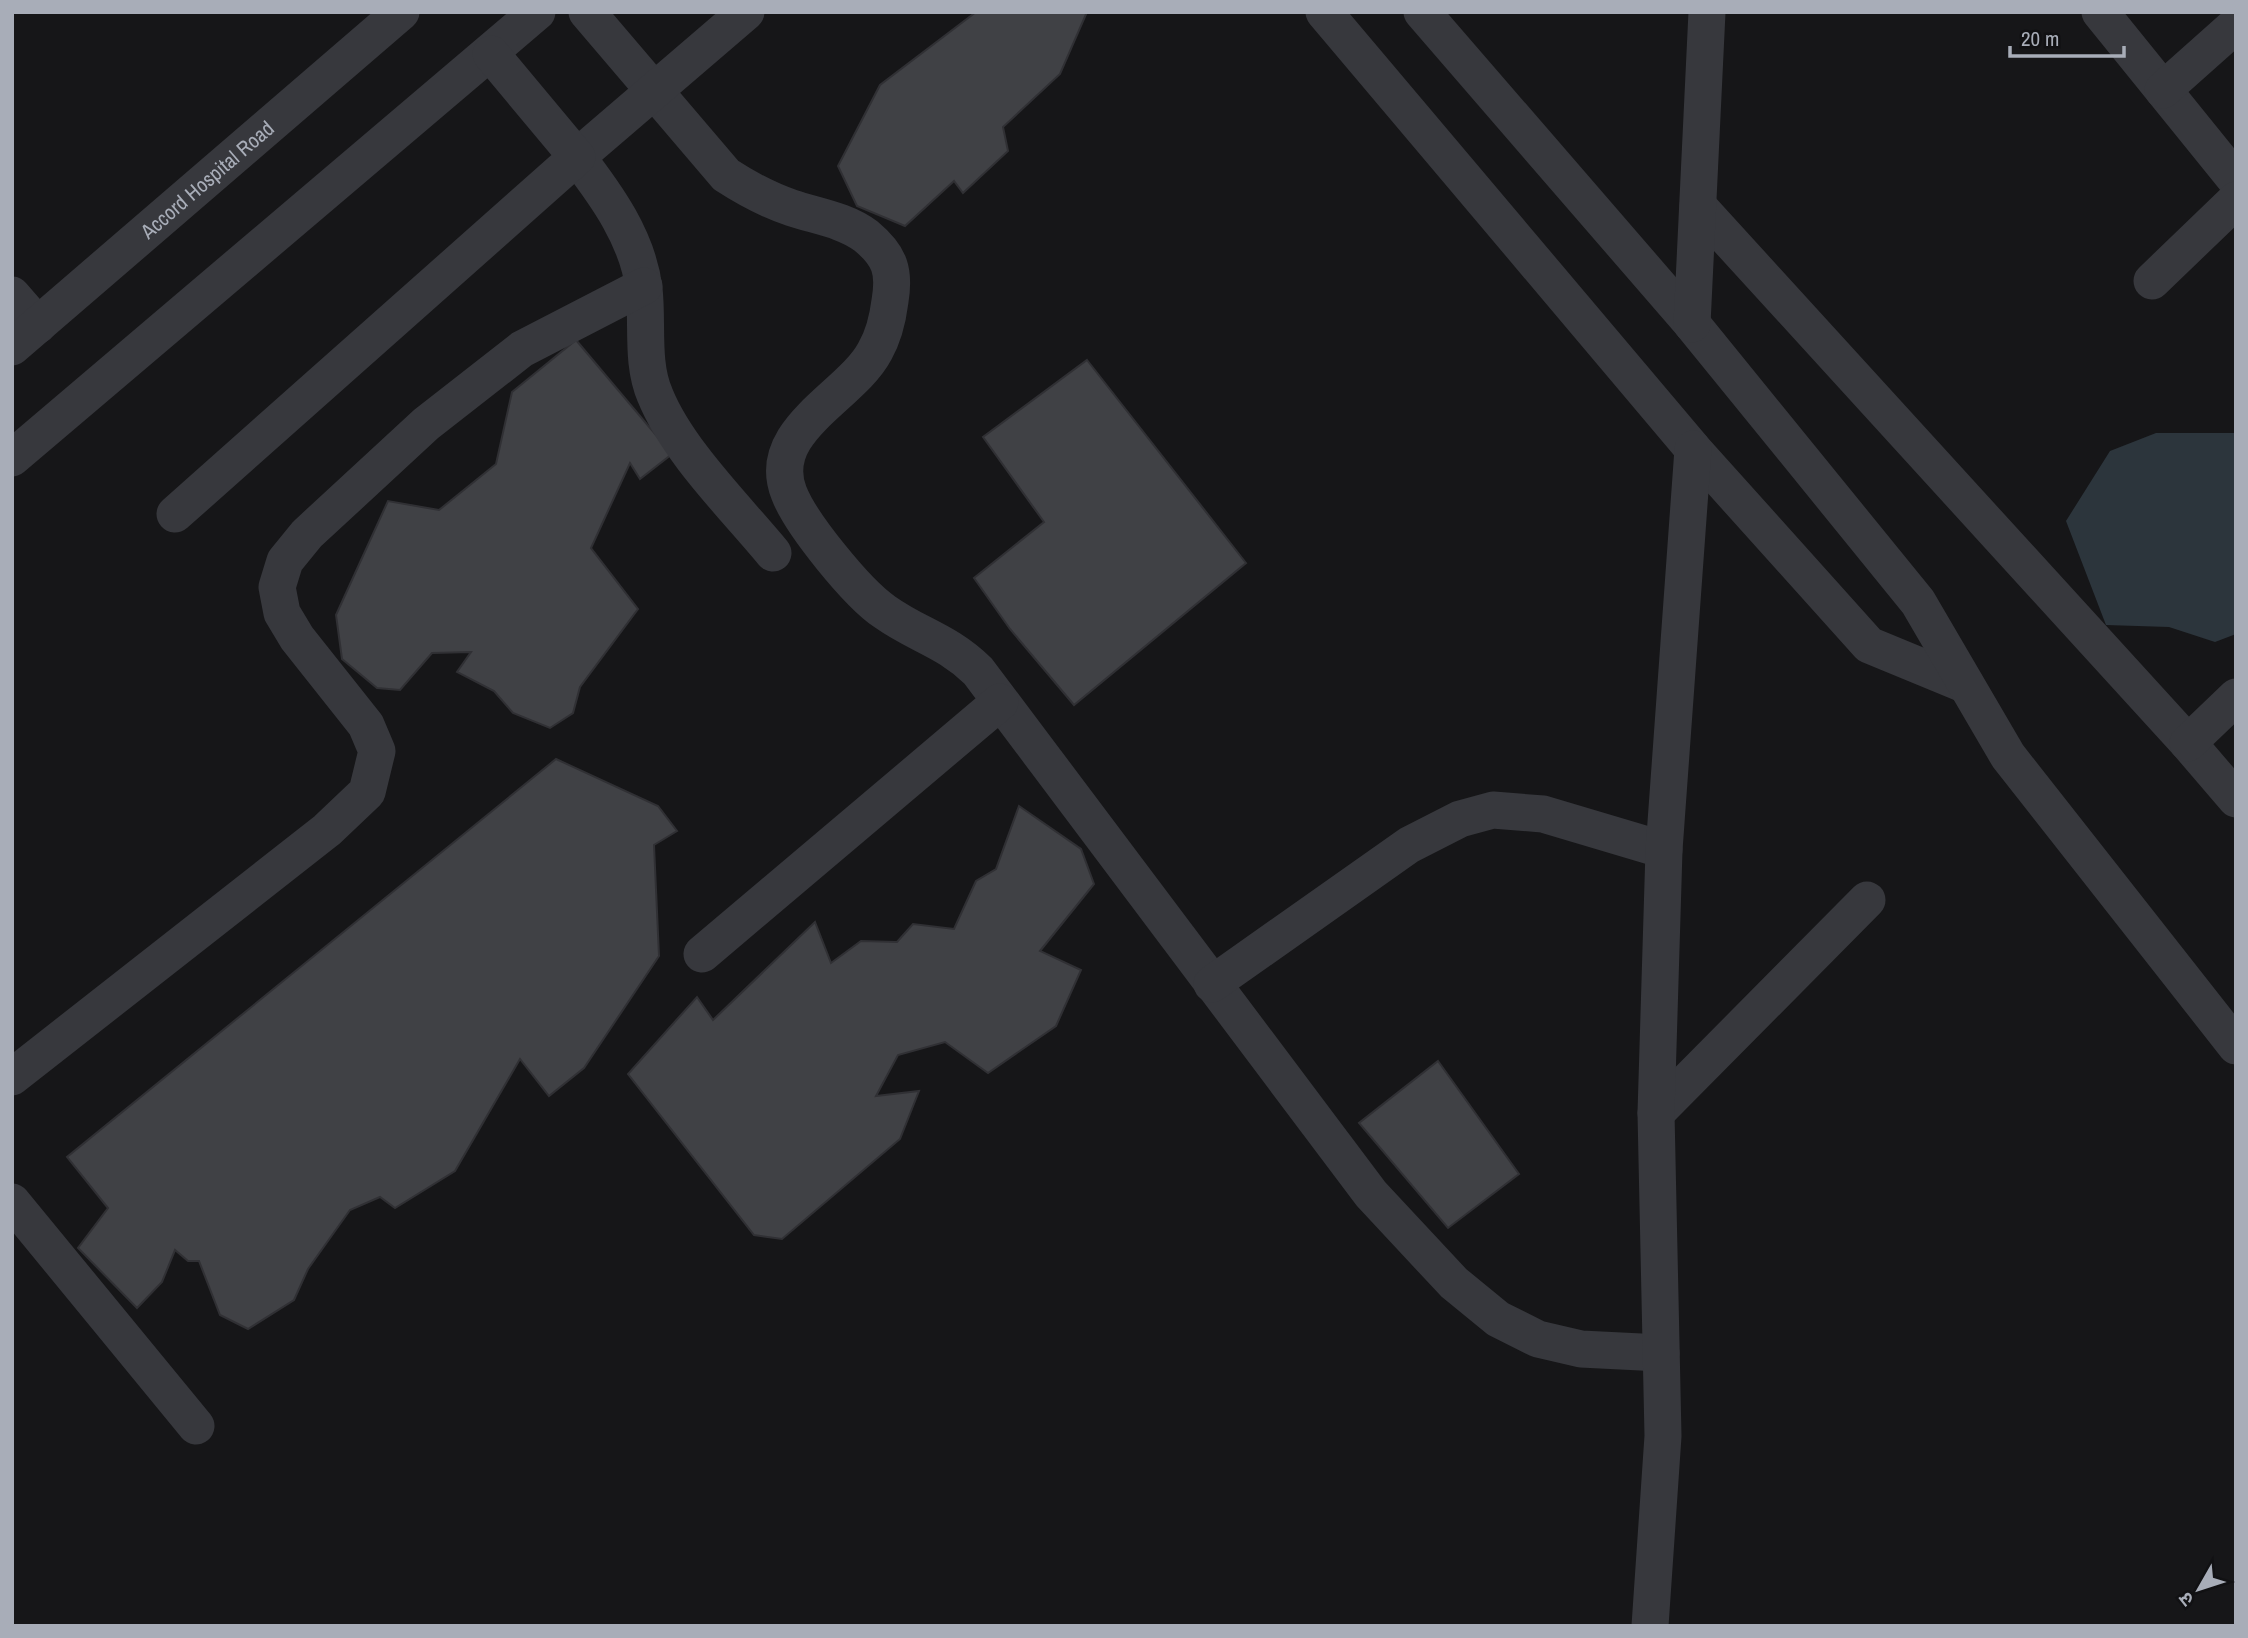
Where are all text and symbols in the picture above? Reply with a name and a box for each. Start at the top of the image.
scale bar [2010,14,2124,58]
text: 20 m [2021,24,2059,53]
street label: Accord Hospital Road [133,114,280,246]
north arrow [2164,1554,2234,1624]
text: उ [2172,1587,2199,1612]

